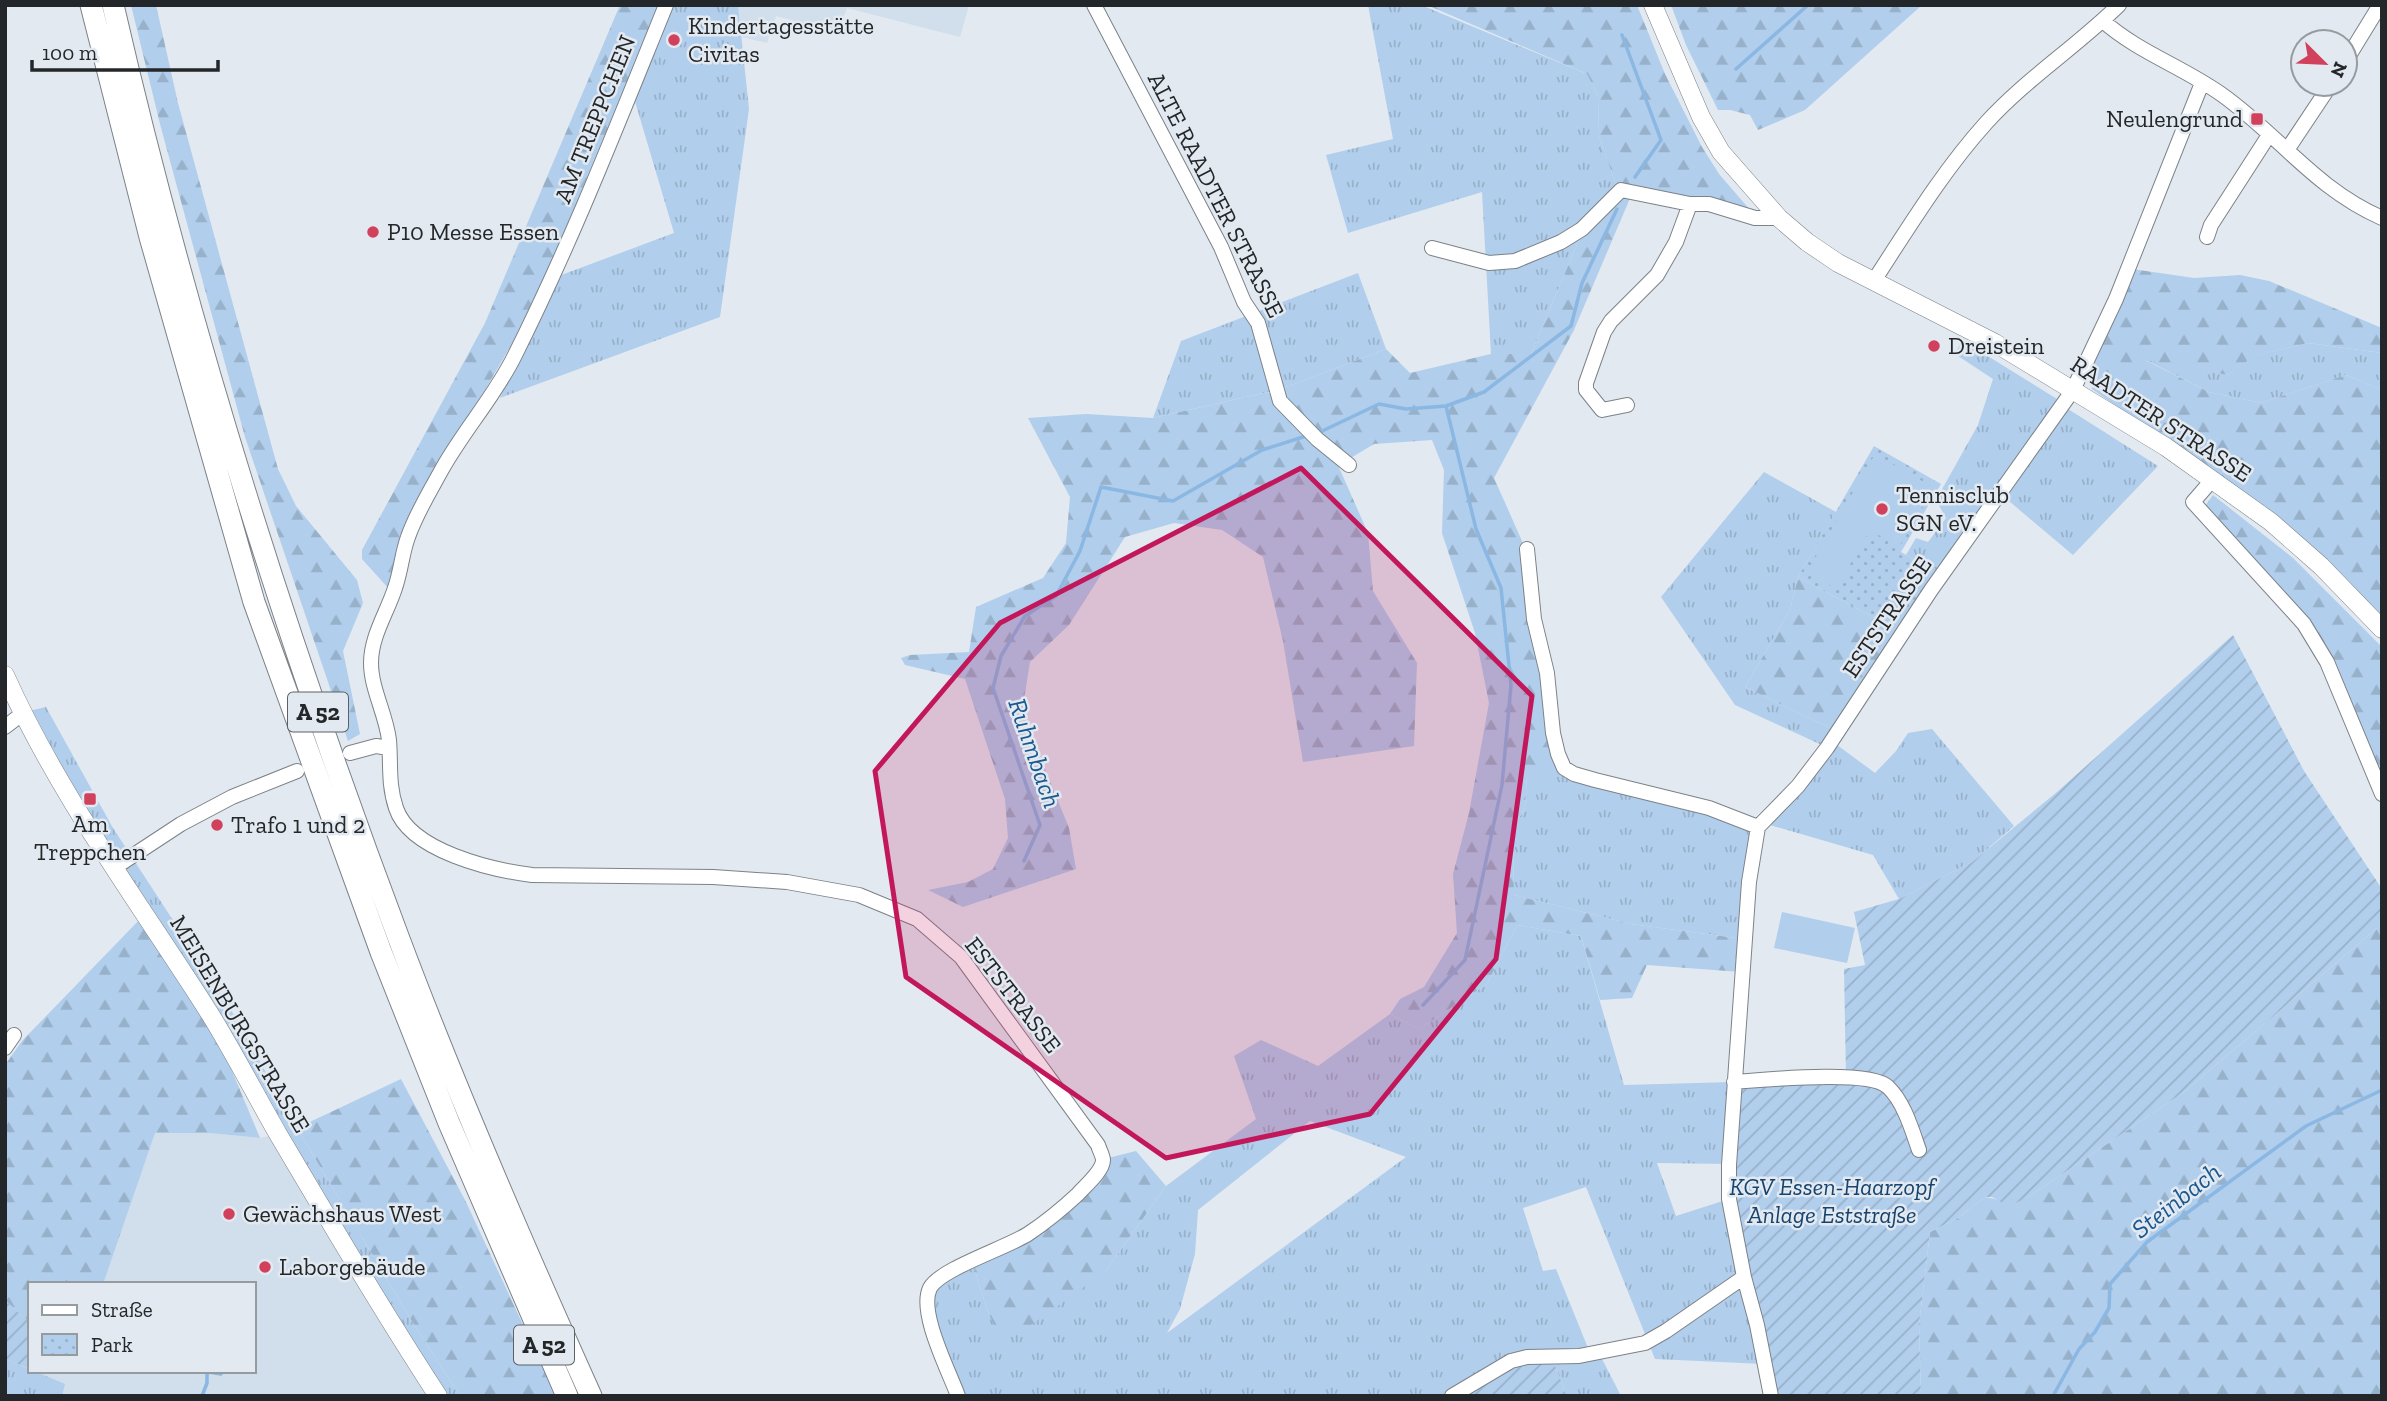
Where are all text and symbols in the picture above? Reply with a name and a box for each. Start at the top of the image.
place label: Kindertagesstätte Civitas [688,11,874,68]
scale bar [32,28,217,72]
north arrow [2289,28,2359,98]
street label: AM TREPPCHEN [548,31,641,207]
marker: Kindertagesstätte Civitas [666,32,682,48]
text: 100 m [42,40,97,65]
text: N [2326,58,2353,81]
street label: ALTE RAADTER STRASSE [1142,67,1291,322]
place label: Neulengrund [2106,104,2243,133]
marker: Neulengrund [2249,111,2265,127]
place label: P10 Messe Essen [387,217,559,246]
marker: P10 Messe Essen [365,224,381,240]
place label: Dreistein [1948,331,2044,360]
marker: Dreistein [1926,338,1942,354]
street label: RAADTER STRASSE [2065,349,2257,488]
place label: Tennisclub SGN eV. [1896,480,2009,537]
marker: Tennisclub SGN eV. [1874,501,1890,517]
street label: ESTSTRASSE [1836,551,1938,683]
road number: A 52 [288,692,348,732]
water label: Ruhmbach [1001,694,1069,812]
marker: Am Treppchen [82,791,98,807]
place label: Am Treppchen [34,809,146,866]
place label: Trafo 1 und 2 [231,810,365,839]
marker: Trafo 1 und 2 [209,817,225,833]
street label: MEISENBURGSTRASSE [164,910,317,1138]
street label: ESTSTRASSE [959,931,1068,1059]
water label: Steinbach [2125,1155,2227,1245]
park label: KGV Essen-Haarzopf Anlage Eststraße [1729,1172,1937,1229]
place label: Gewächshaus West [243,1199,441,1228]
marker: Gewächshaus West [221,1206,237,1222]
place label: Laborgebäude [279,1252,426,1281]
marker: Laborgebäude [257,1259,273,1275]
legend [28,1282,256,1373]
text: Straße [91,1297,153,1322]
road number: A 52 [514,1326,574,1364]
text: Park [91,1332,133,1357]

